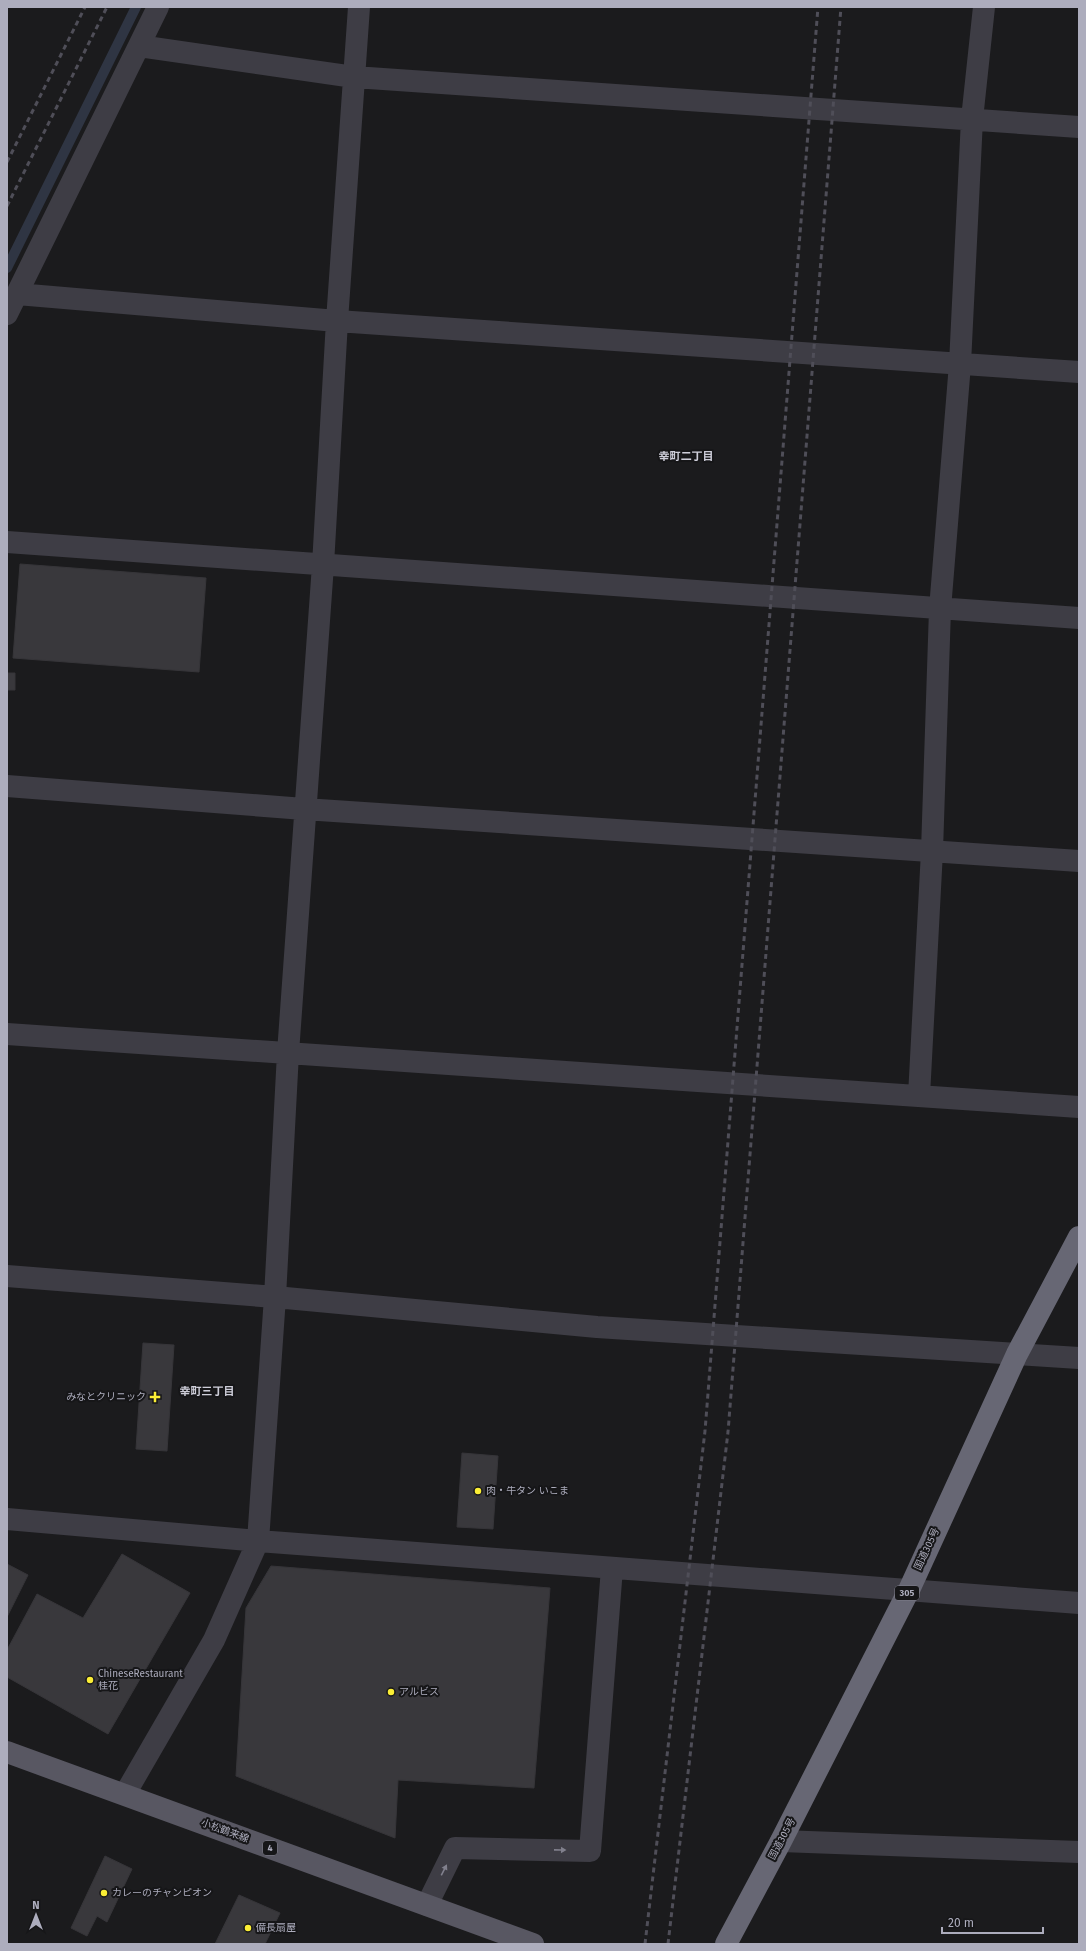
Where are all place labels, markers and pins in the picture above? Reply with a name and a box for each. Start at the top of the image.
place label: みなとクリニック [66,1391,146,1403]
marker: みなとクリニック [149,1391,161,1403]
place label: 肉・牛タン いこま [486,1485,569,1497]
marker: 肉・牛タン いこま [473,1486,483,1496]
place label: ChineseRestaurant 桂花 [98,1668,183,1692]
marker: ChineseRestaurant 桂花 [85,1675,95,1685]
place label: アルビス [399,1686,439,1698]
marker: アルビス [386,1687,396,1697]
place label: カレーのチャンピオン [112,1887,212,1899]
marker: カレーのチャンピオン [99,1888,109,1898]
place label: 備長扇屋 [255,1922,296,1934]
marker: 備長扇屋 [243,1923,253,1933]

